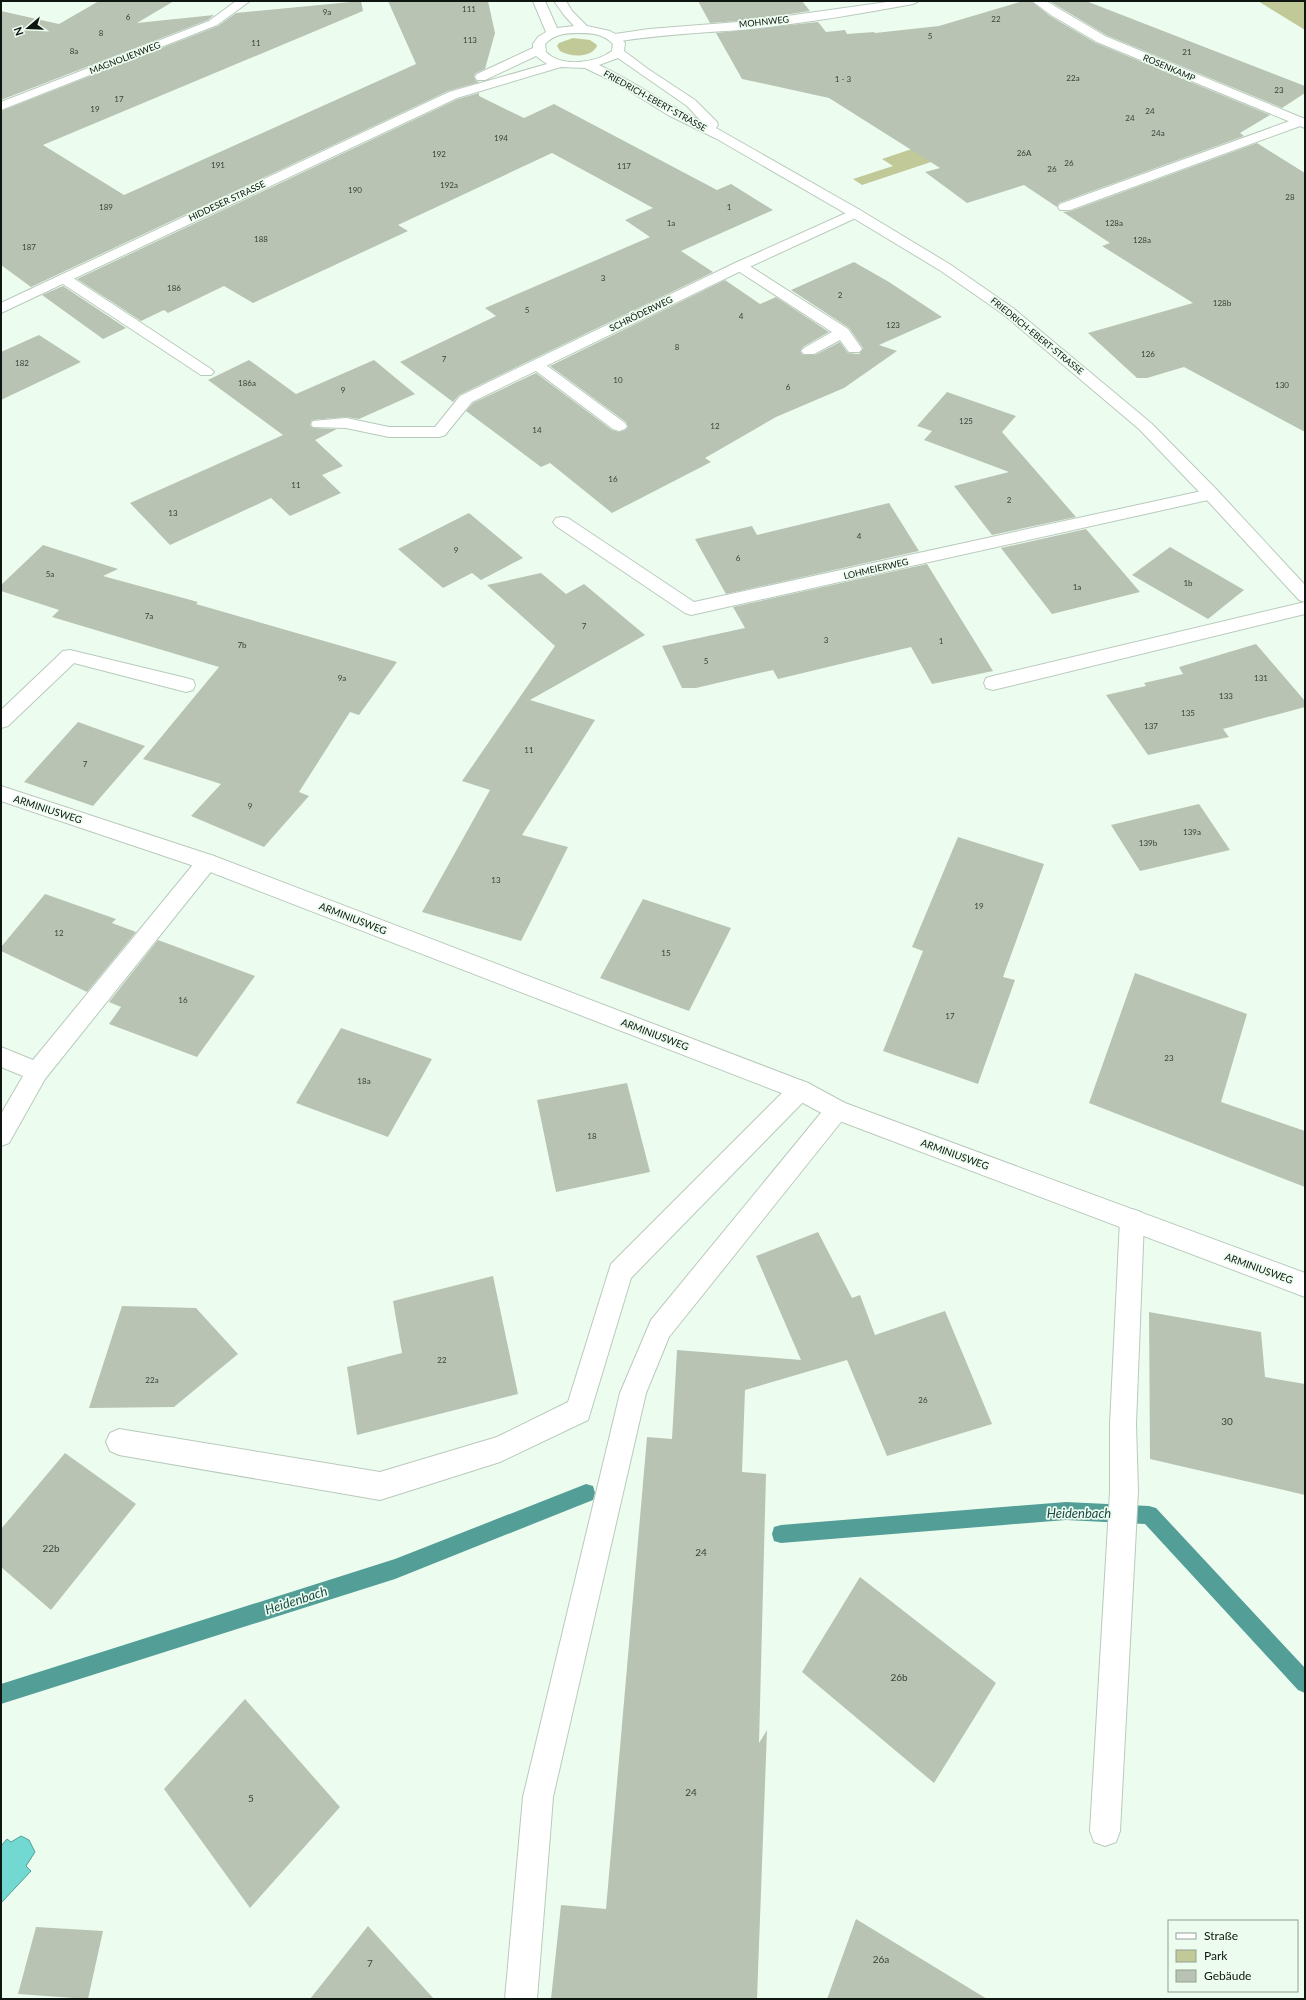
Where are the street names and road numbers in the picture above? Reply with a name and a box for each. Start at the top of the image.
street label: MOHNWEG [738,13,790,30]
street label: MAGNOLIENWEG [88,39,162,76]
street label: ROSENKAMP [1141,52,1197,84]
street label: FRIEDRICH-EBERT-STRASSE [602,68,709,134]
street label: HIDDESER STRASSE [187,178,267,223]
street label: SCHRÖDERWEG [607,293,675,334]
street label: FRIEDRICH-EBERT-STRASSE [989,295,1086,376]
street label: LOHMEIERWEG [842,556,910,581]
street label: ARMINIUSWEG [12,792,84,826]
street label: ARMINIUSWEG [317,900,389,936]
street label: ARMINIUSWEG [619,1016,691,1052]
street label: ARMINIUSWEG [919,1136,991,1172]
street label: ARMINIUSWEG [1223,1250,1295,1286]

